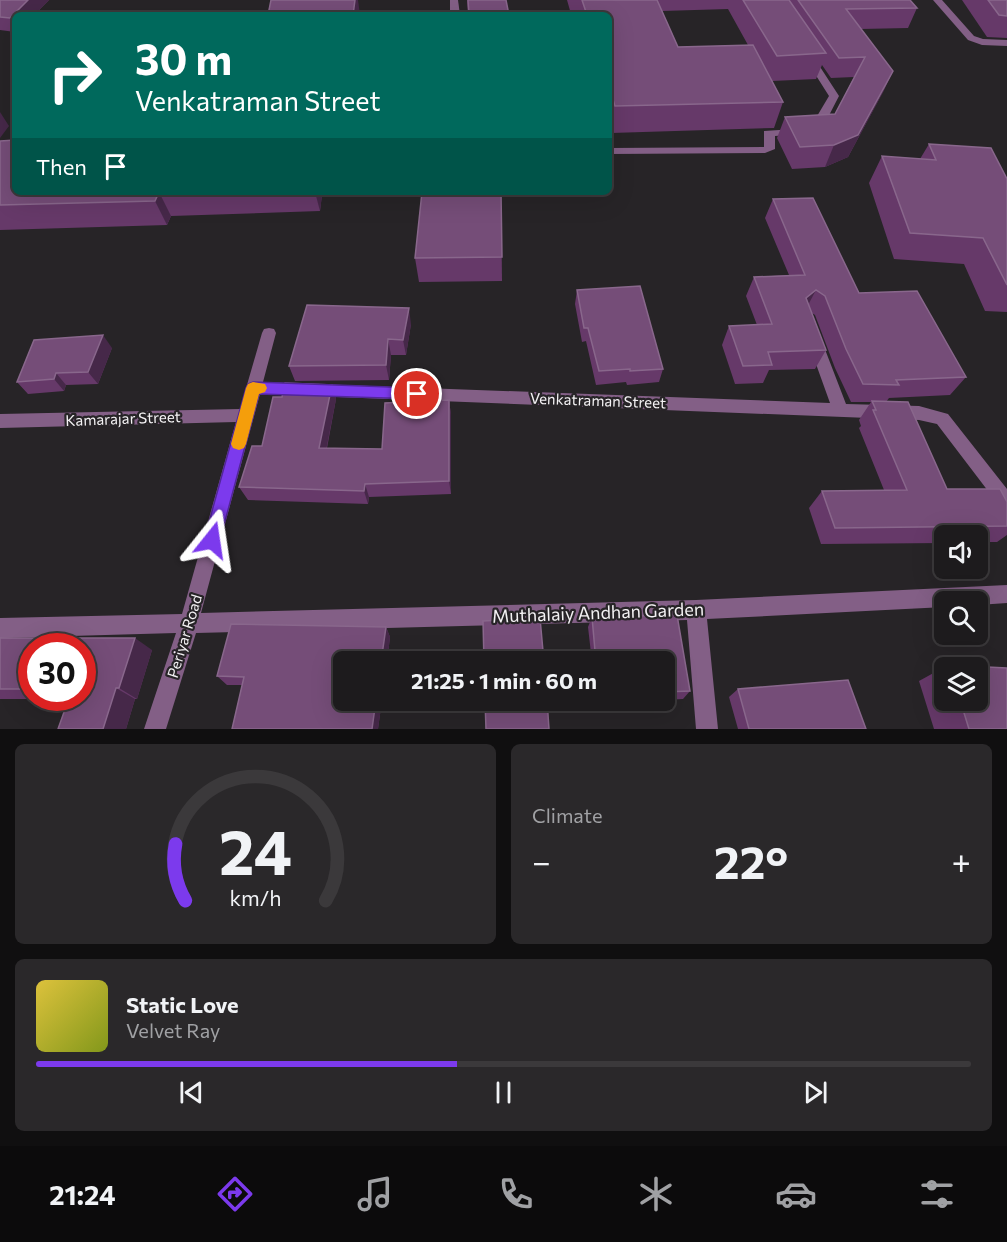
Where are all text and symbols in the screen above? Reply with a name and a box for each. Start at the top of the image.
text: 30 m [135,32,232,84]
icon: right [36,36,114,114]
text: Venkatraman Street [135,84,380,117]
icon: arrive [99,150,132,183]
text: Then [36,153,87,180]
pin [391,368,442,419]
icon: arrive [400,377,433,410]
street label: Venkatraman Street [530,389,666,411]
street label: Kamarajar Street [65,407,181,429]
position arrow [180,508,244,572]
map controls [934,525,988,711]
button: sound [934,525,988,579]
button: search [934,591,988,645]
street label: Periyar Road [163,592,205,680]
street label: Muthalaiy Andhan Garden [492,597,704,627]
speed limit sign: 30 [18,633,96,711]
button: layers [934,657,988,711]
text: 21:25 · 1 min · 60 m [411,667,597,694]
text: Climate [532,803,602,827]
text: 24 [219,812,292,888]
text: 22° [714,833,788,888]
text: − [532,840,551,881]
text: + [952,840,971,881]
text: km/h [229,884,282,910]
text: Static Love [126,991,239,1018]
text: Velvet Ray [126,1018,220,1042]
icon: previous [175,1076,208,1109]
icon: pause [487,1076,520,1109]
icon: next [799,1076,832,1109]
icon: directions [214,1173,256,1215]
icon: music [354,1173,396,1215]
icon: phone [495,1173,537,1215]
icon: climate [635,1173,677,1215]
icon: car [775,1173,817,1215]
icon: filters [916,1173,958,1215]
text: 21:24 [49,1178,115,1211]

